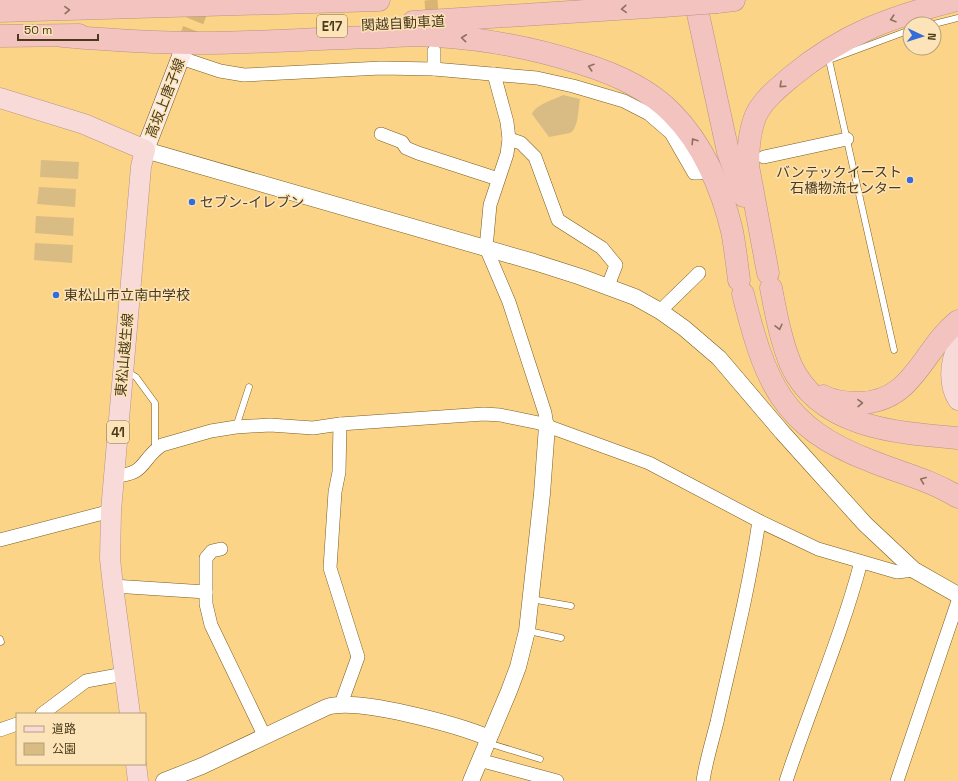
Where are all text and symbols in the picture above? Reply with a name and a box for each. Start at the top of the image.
one-way arrow [621,4,627,13]
one-way arrow [64,5,70,14]
street label: 関越自動車道 [361,12,445,34]
one-way arrow [889,14,896,22]
road number: E17 [317,15,347,37]
scale bar [18,16,98,42]
north arrow [902,16,942,56]
text: 50 m [24,22,52,38]
text: N [925,33,939,41]
one-way arrow [461,34,467,43]
street label: 高坂上唐子線 [142,56,188,140]
one-way arrow [588,63,595,71]
one-way arrow [779,80,787,88]
one-way arrow [691,138,699,145]
place label: バンテックイースト 石橋物流センター [776,163,902,197]
marker: バンテックイースト 石橋物流センター [905,175,915,185]
place label: セブン-イレブン [200,193,304,211]
marker: セブン-イレブン [187,197,197,207]
place label: 東松山市立南中学校 [64,286,190,304]
marker: 東松山市立南中学校 [51,290,61,300]
street label: 東松山越生線 [111,312,137,398]
one-way arrow [774,323,783,330]
one-way arrow [857,399,863,407]
road number: 41 [107,421,129,443]
one-way arrow [920,476,927,484]
legend [16,713,146,765]
text: 道路 [52,721,76,737]
text: 公園 [52,741,76,757]

